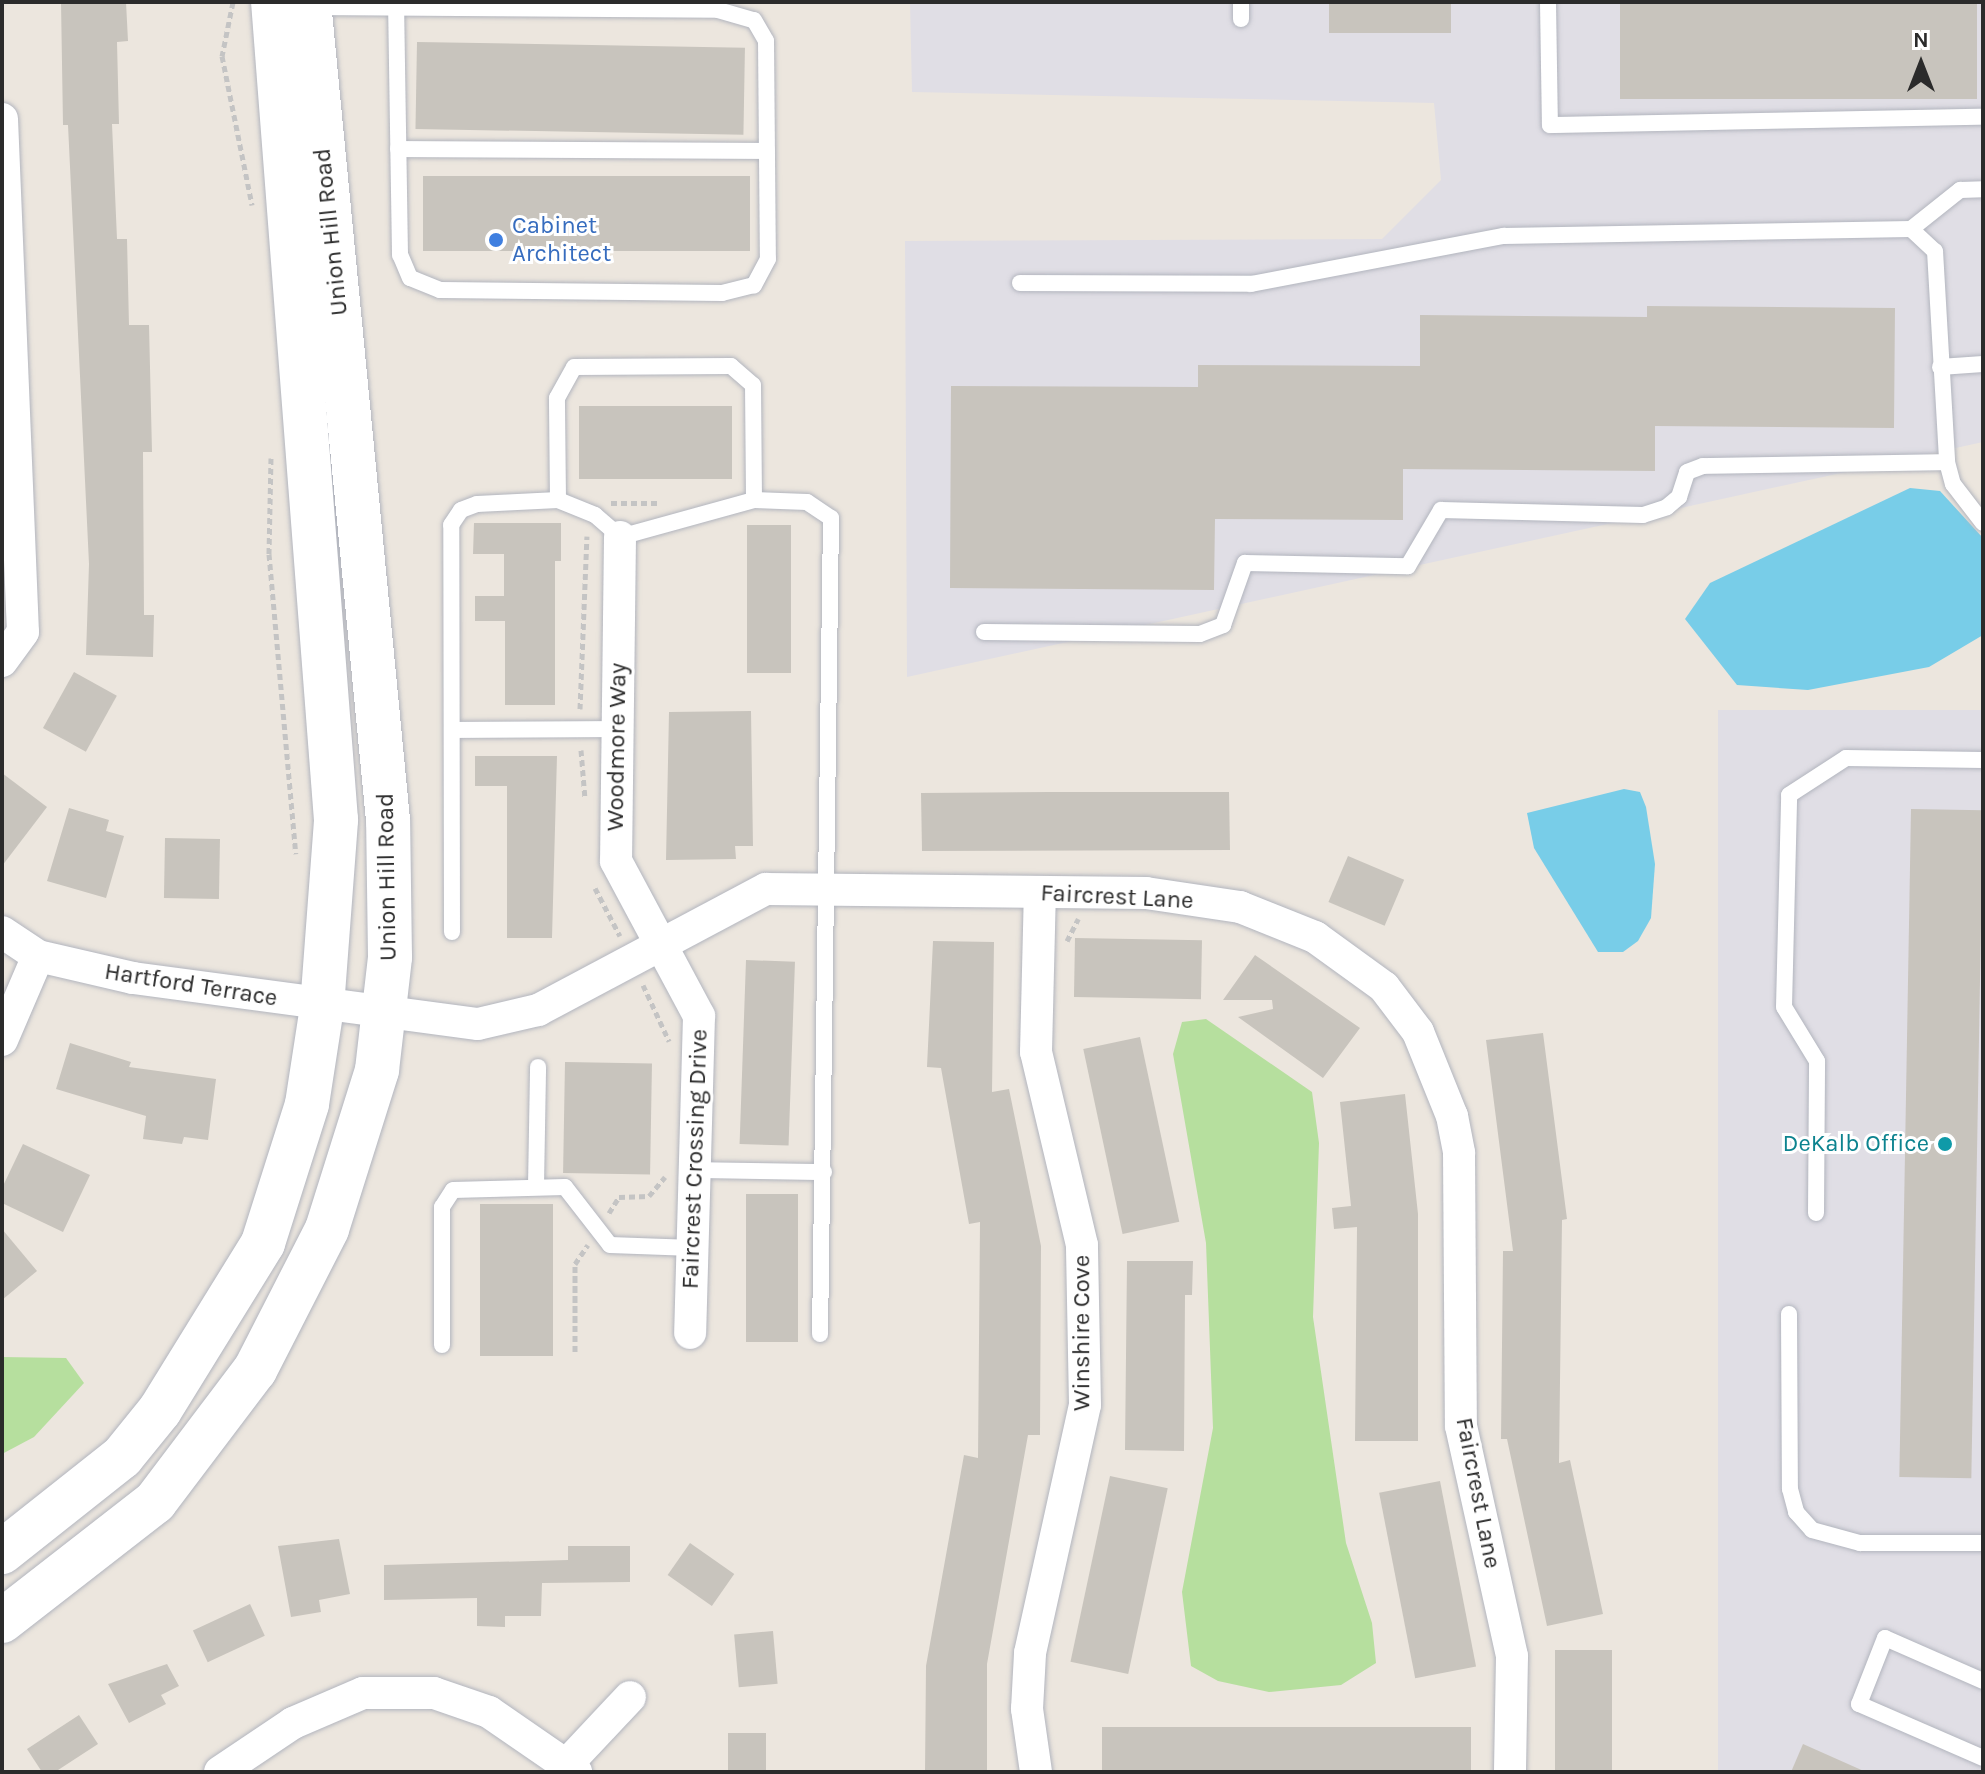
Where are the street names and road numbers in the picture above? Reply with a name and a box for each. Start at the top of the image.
street label: Union Hill Road [308,147,354,317]
street label: Woodmore Way [601,663,633,831]
street label: Union Hill Road [371,793,403,961]
street label: Faircrest Lane [1040,879,1194,915]
street label: Hartford Terrace [102,957,280,1013]
street label: Faircrest Crossing Drive [676,1028,714,1290]
street label: Winshire Cove [1068,1255,1096,1411]
street label: Faircrest Lane [1449,1415,1507,1571]

